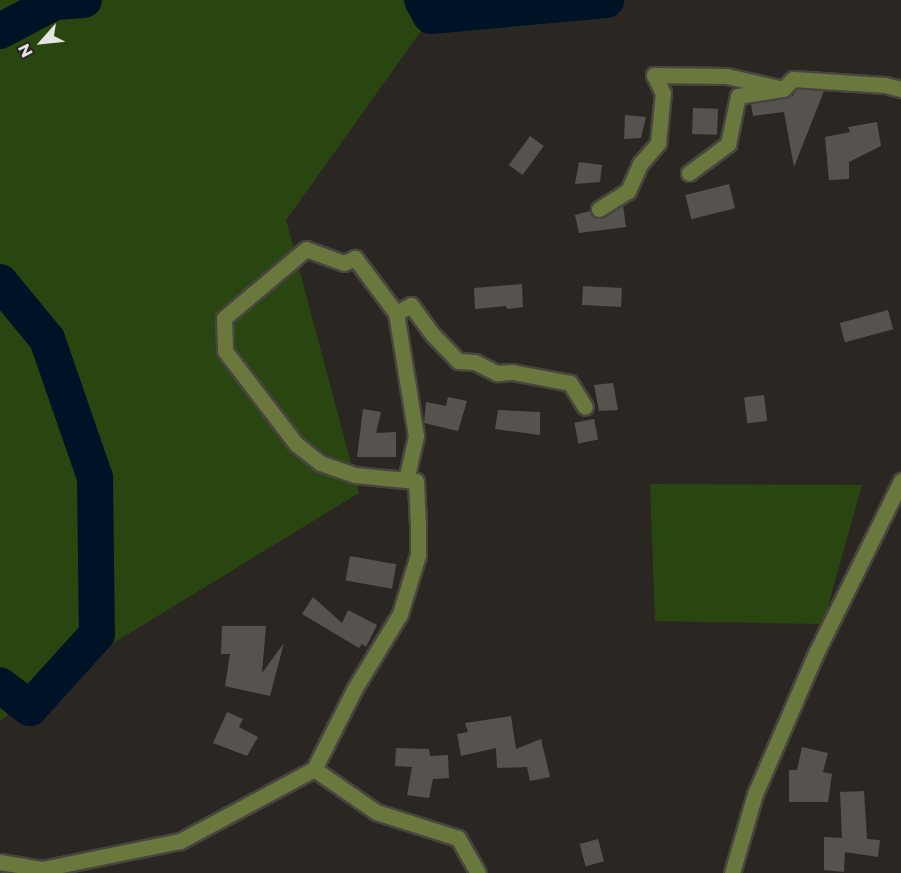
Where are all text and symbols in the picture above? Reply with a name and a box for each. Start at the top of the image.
north arrow [12,12,72,72]
text: N [14,40,37,60]

